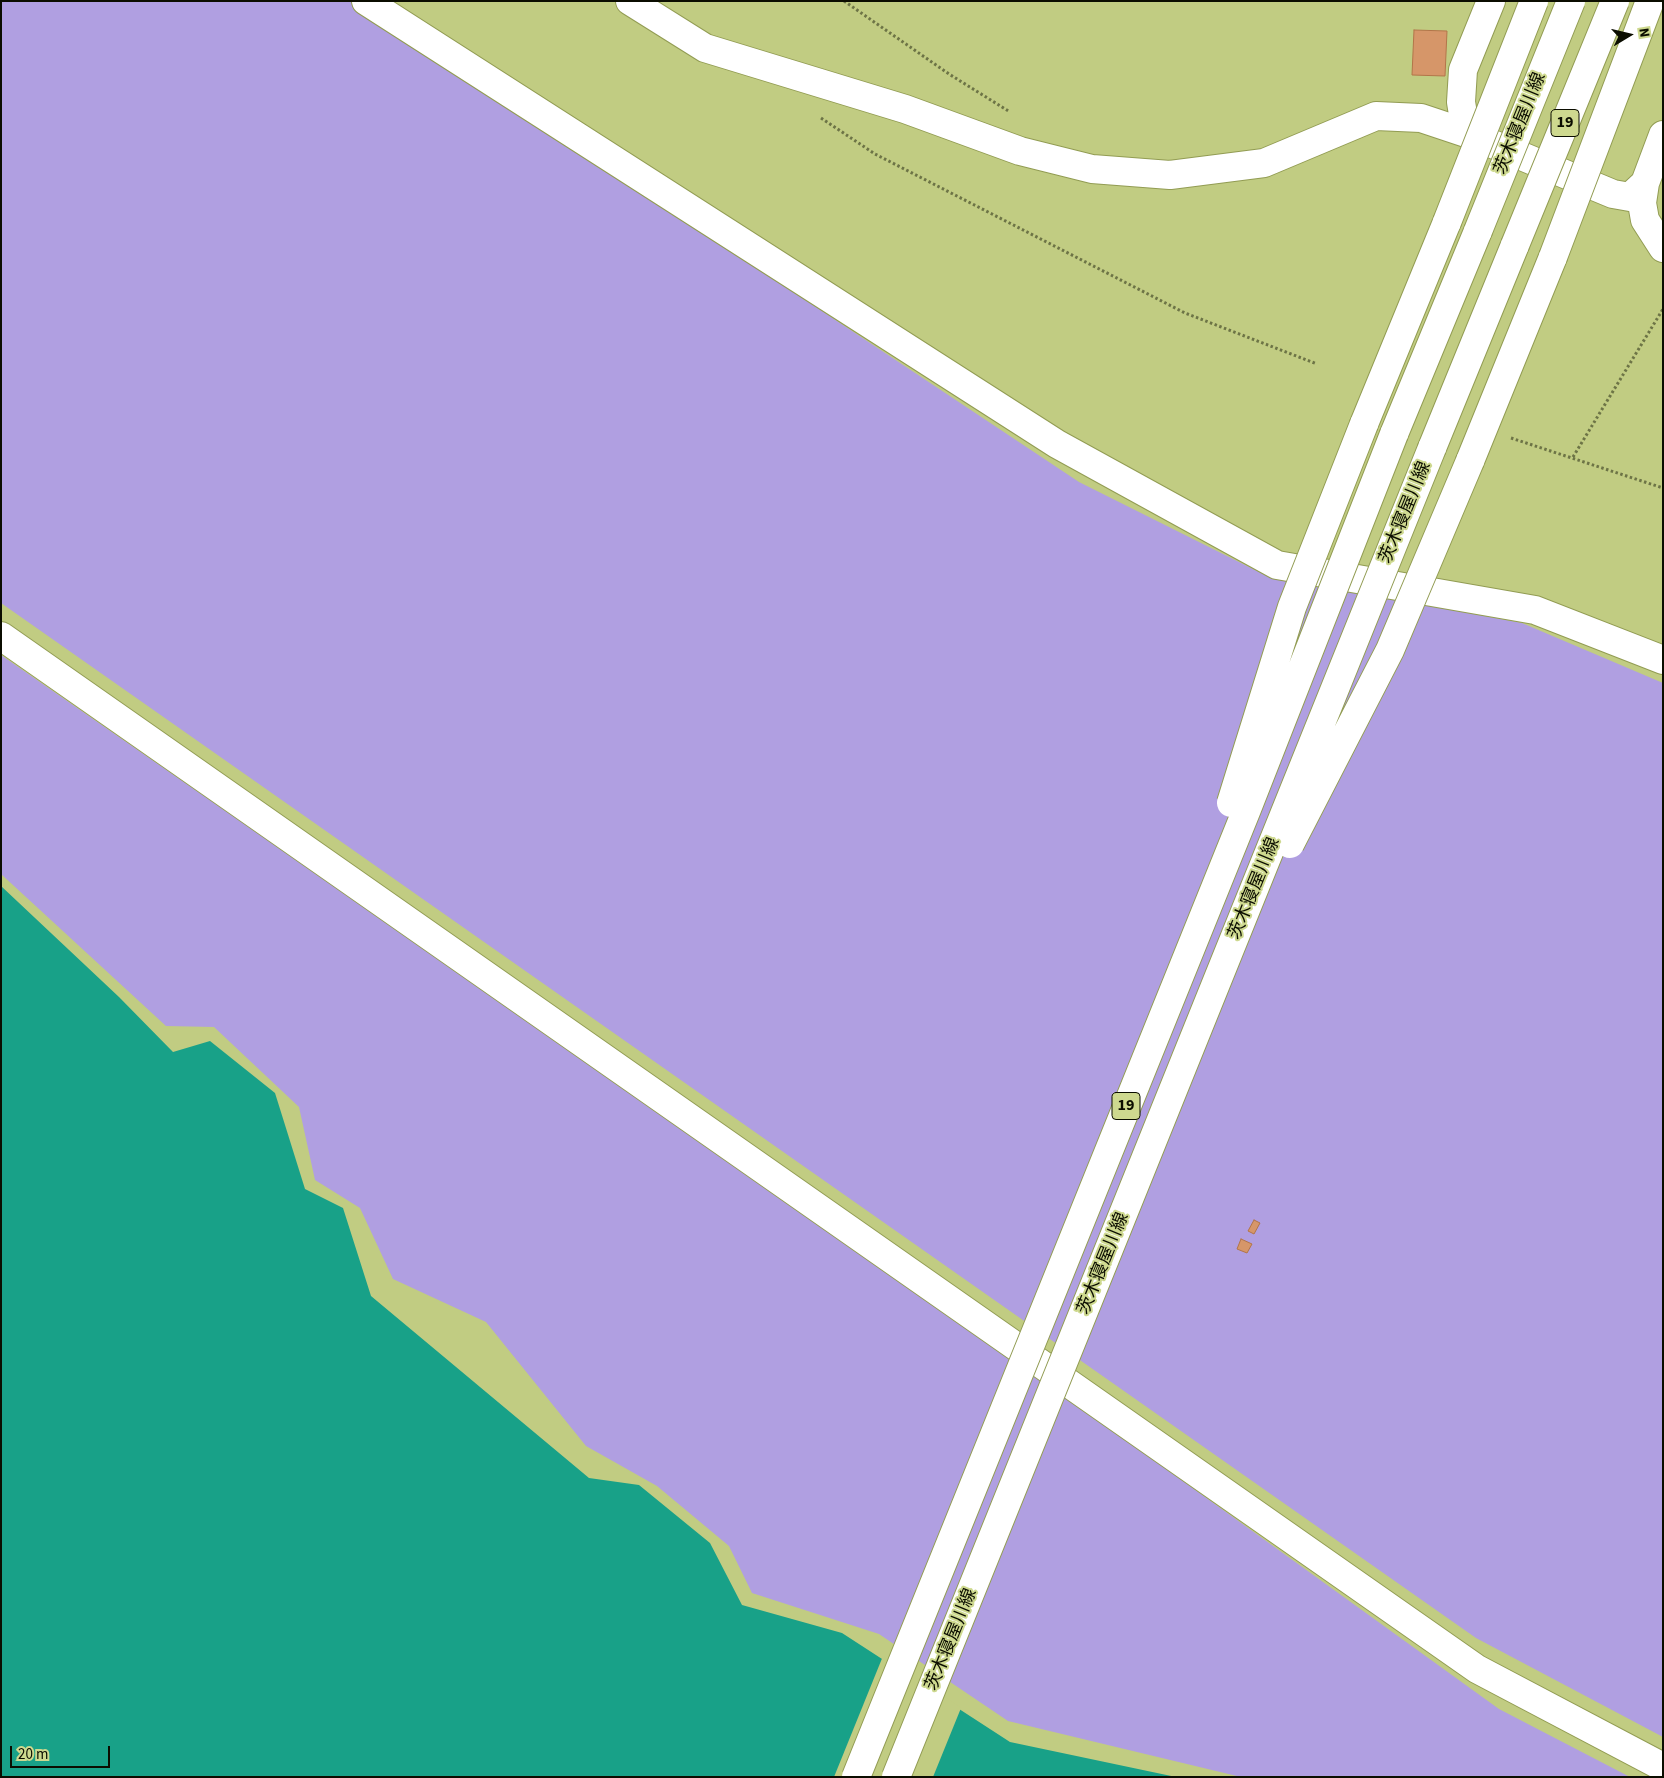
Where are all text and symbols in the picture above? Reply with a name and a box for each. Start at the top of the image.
north arrow [1604,10,1654,60]
text: N [1633,26,1654,39]
street label: 茨木寝屋川線 [1491,70,1551,178]
road number: 19 [1551,110,1579,136]
street label: 茨木寝屋川線 [1376,459,1436,567]
street label: 茨木寝屋川線 [1225,835,1285,943]
road number: 19 [1112,1092,1140,1120]
street label: 茨木寝屋川線 [1074,1210,1134,1318]
street label: 茨木寝屋川線 [922,1586,982,1694]
scale bar [12,1736,112,1768]
text: 20 m [18,1744,48,1765]

